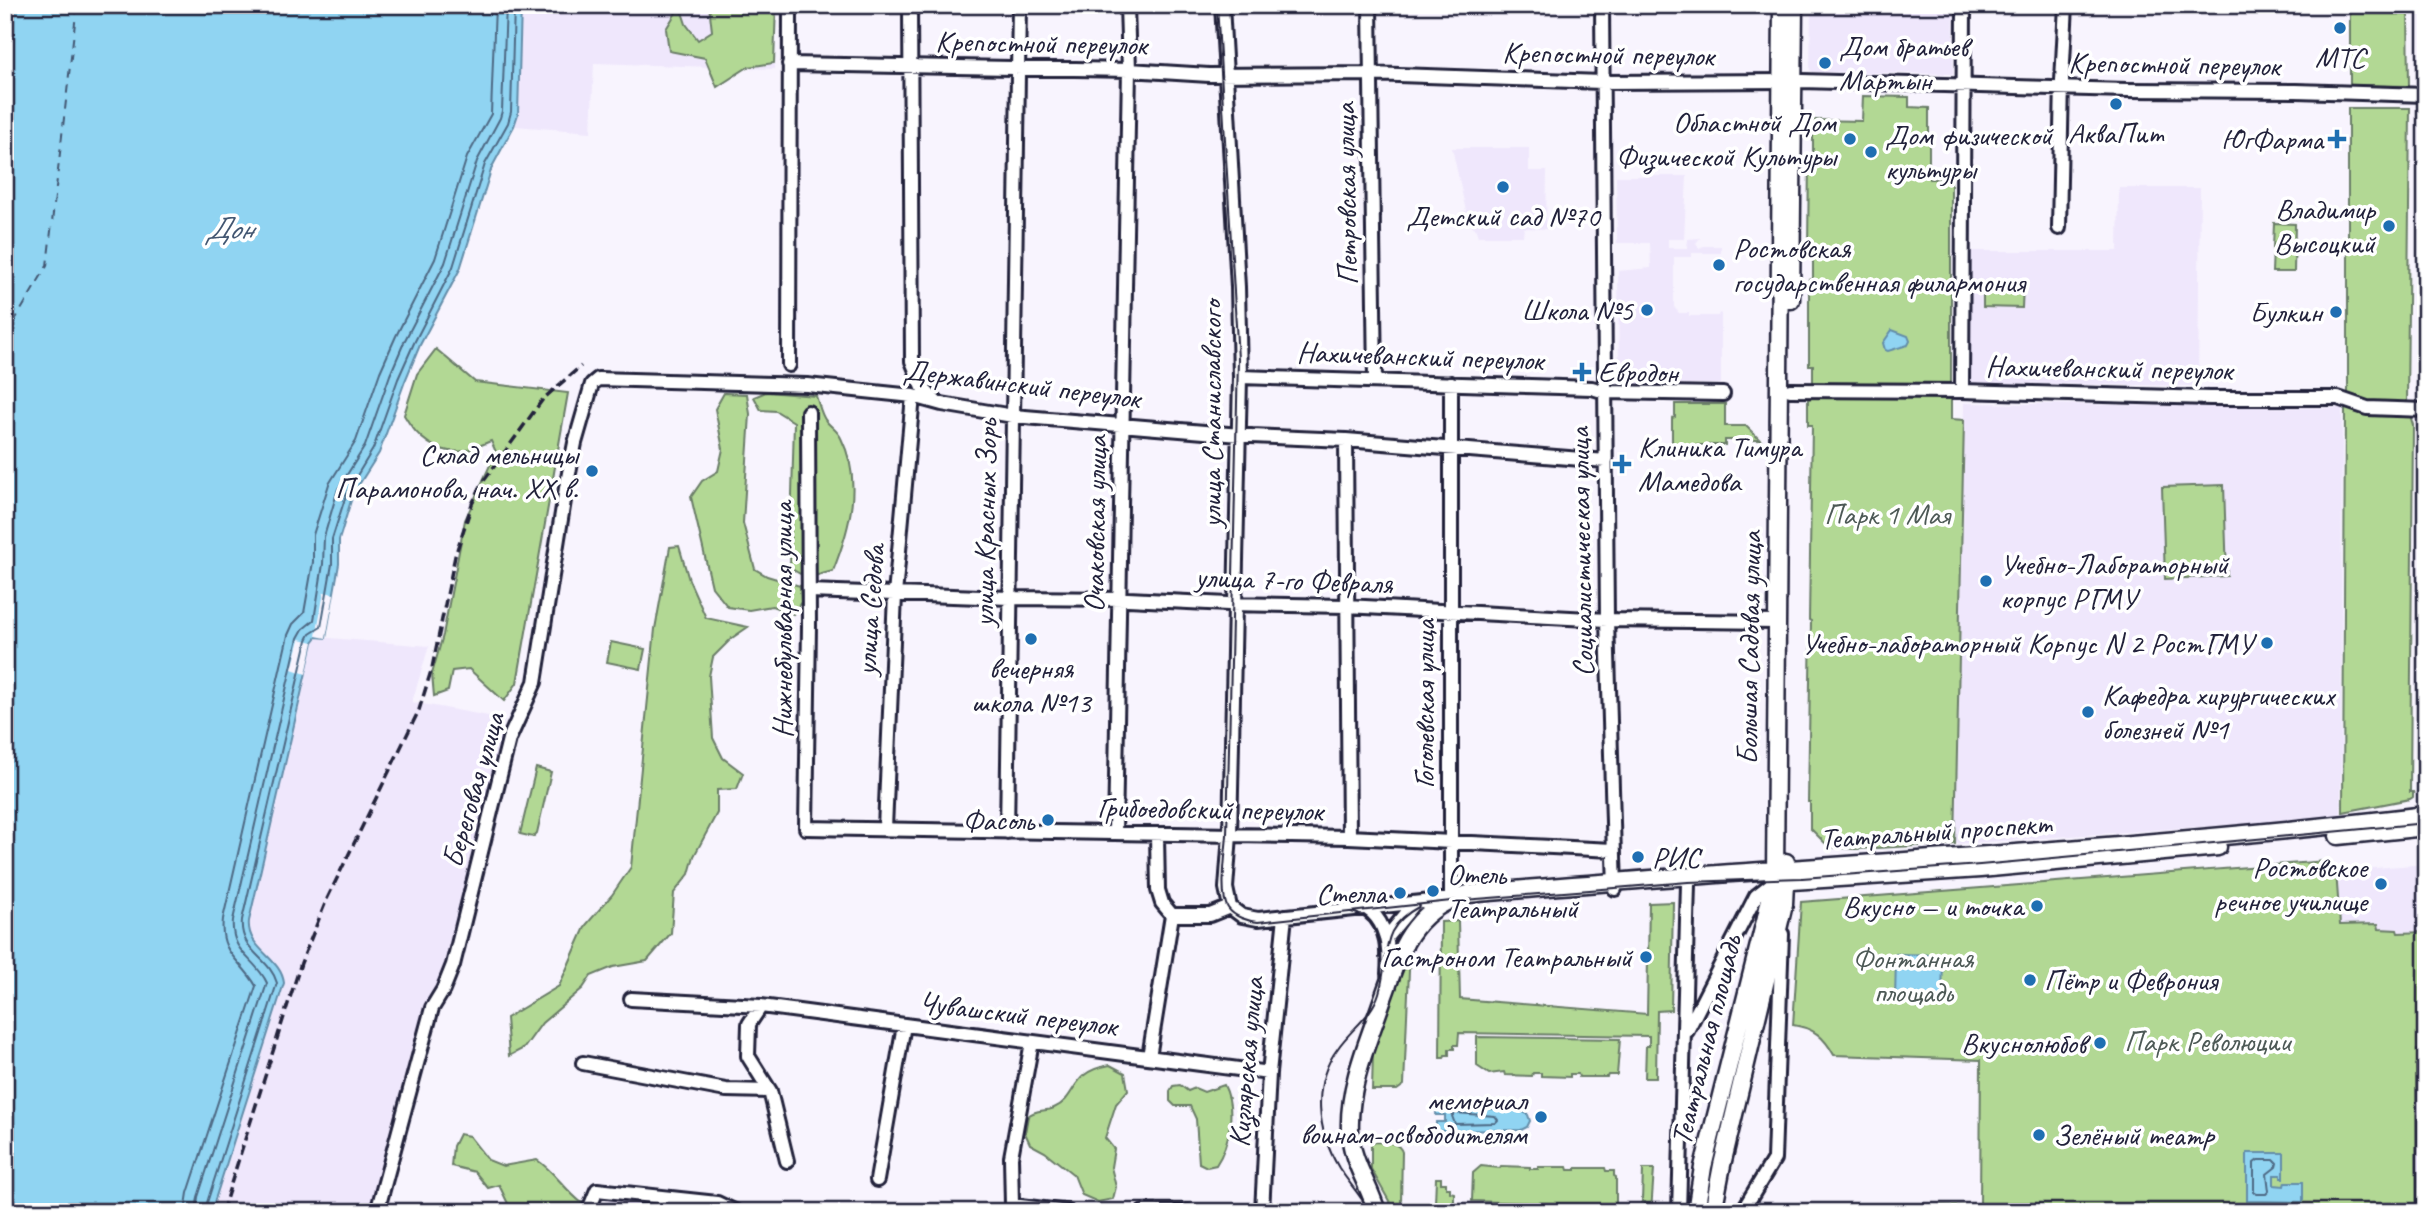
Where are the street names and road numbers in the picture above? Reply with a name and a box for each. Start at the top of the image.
street label: Крепостной переулок [935,22,1150,64]
street label: Крепостной переулок [1502,33,1717,75]
street label: Крепостной переулок [2068,43,2283,85]
street label: Петровская улица [1325,101,1367,286]
street label: улица Станиславского [1192,297,1230,530]
street label: Нахичеванский переулок [1296,333,1547,379]
street label: Нахичеванский переулок [1985,347,2236,389]
street label: Державинский переулок [902,351,1145,418]
street label: улица Красных Зорь [964,417,1006,629]
street label: Социалистическая улица [1560,425,1602,677]
street label: Очаковская улица [1074,433,1116,613]
street label: Нижнебульварная улица [763,499,801,738]
street label: Большая Садовая улица [1728,529,1770,765]
street label: улица Седова [846,541,894,679]
street label: улица 7-го Февраля [1193,557,1394,602]
street label: Гоголевская улица [1405,617,1443,789]
street label: Береговая улица [433,706,514,872]
street label: Грибоедовский переулок [1097,788,1326,830]
street label: Театральный проспект [1819,804,2054,858]
street label: Театральная площадь [1662,929,1751,1149]
street label: Кизлярская улица [1220,974,1273,1148]
street label: Чувашский переулок [917,983,1122,1045]

